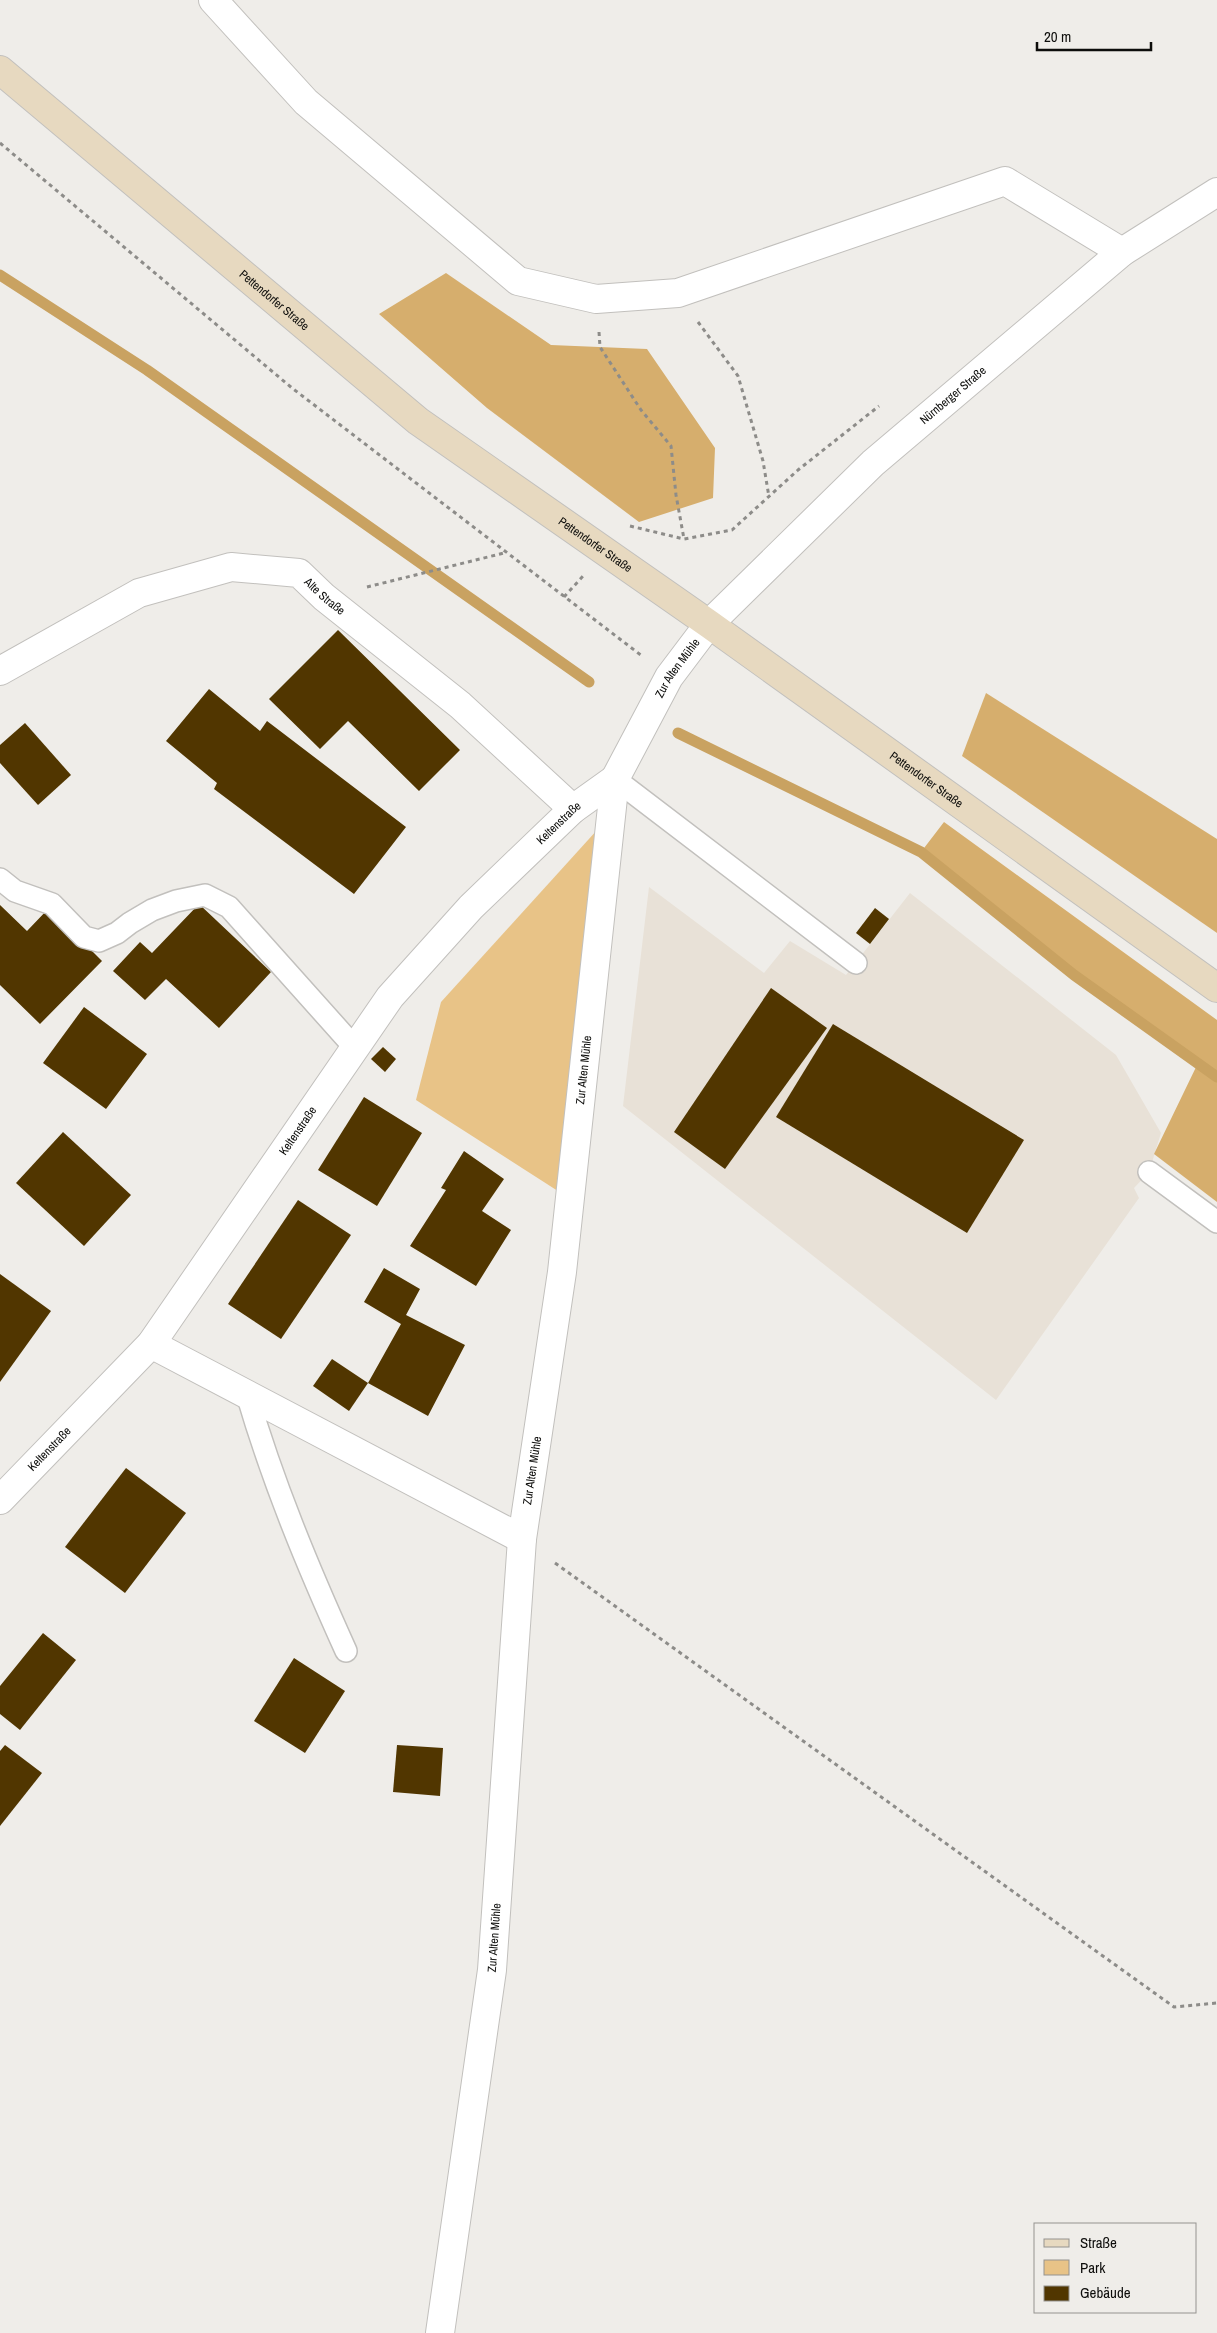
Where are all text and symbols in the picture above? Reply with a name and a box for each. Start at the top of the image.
scale bar [1037,20,1151,52]
text: 20 m [1044,26,1071,47]
street label: Pettendorfer Straße [236,266,312,334]
street label: Nürnberger Straße [916,363,989,428]
street label: Pettendorfer Straße [555,513,635,576]
street label: Alte Straße [300,574,348,619]
street label: Zur Alten Mühle [651,635,703,701]
street label: Pettendorfer Straße [886,748,966,811]
street label: Keltenstraße [533,798,584,848]
street label: Zur Alten Mühle [572,1035,595,1105]
street label: Keltenstraße [275,1103,320,1158]
street label: Keltenstraße [24,1423,75,1475]
street label: Zur Alten Mühle [519,1435,545,1506]
street label: Zur Alten Mühle [484,1903,505,1973]
legend [1034,2223,1197,2313]
text: Straße [1080,2232,1117,2253]
text: Park [1080,2257,1106,2278]
text: Gebäude [1080,2282,1131,2303]

